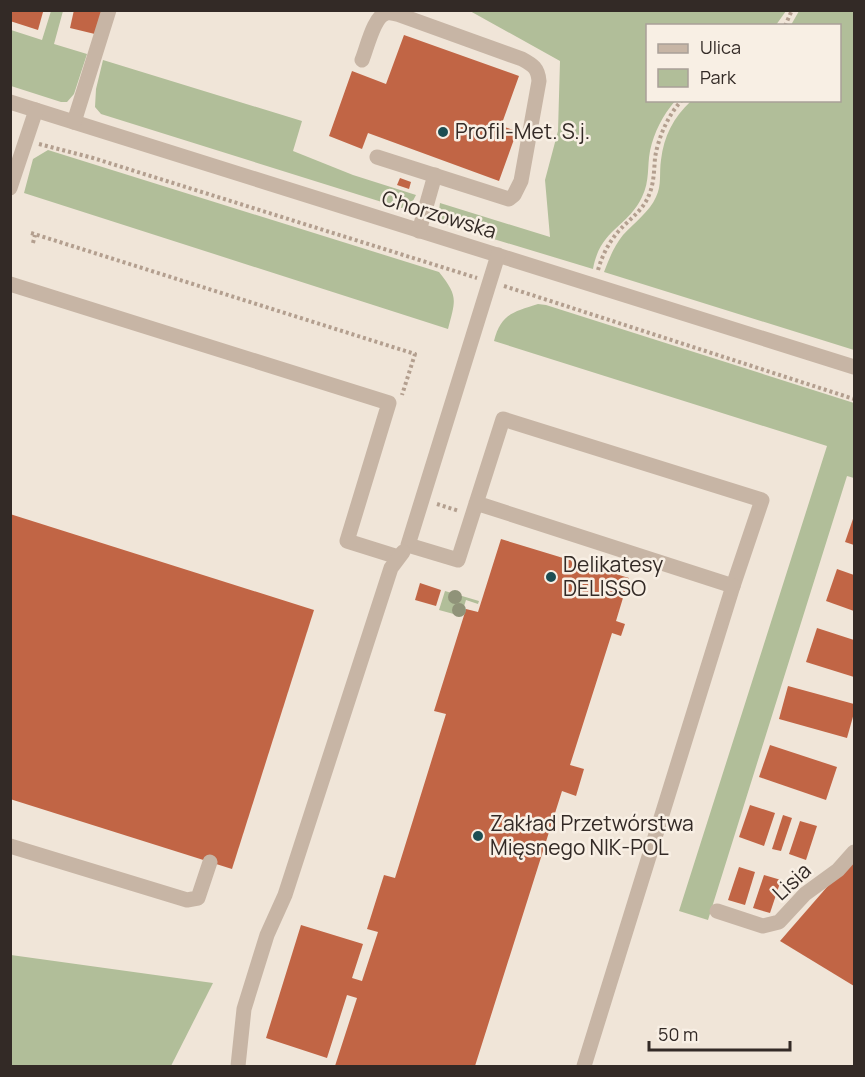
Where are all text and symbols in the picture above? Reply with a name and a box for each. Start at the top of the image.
legend [646,24,841,102]
text: Ulica [700,35,741,59]
text: Park [700,65,737,89]
place label: Profil-Met. S.j. [455,117,590,145]
marker: Profil-Met. S.j. [436,125,450,139]
street label: Chorzowska [379,183,500,245]
place label: Delikatesy DELISSO [563,550,663,602]
marker: Delikatesy DELISSO [544,570,558,584]
place label: Zakład Przetwórstwa Mięsnego NIK-POL [490,809,694,861]
marker: Zakład Przetwórstwa Mięsnego NIK-POL [471,829,485,843]
street label: Lisia [766,856,817,906]
scale bar [649,1014,790,1052]
text: 50 m [658,1022,698,1046]

